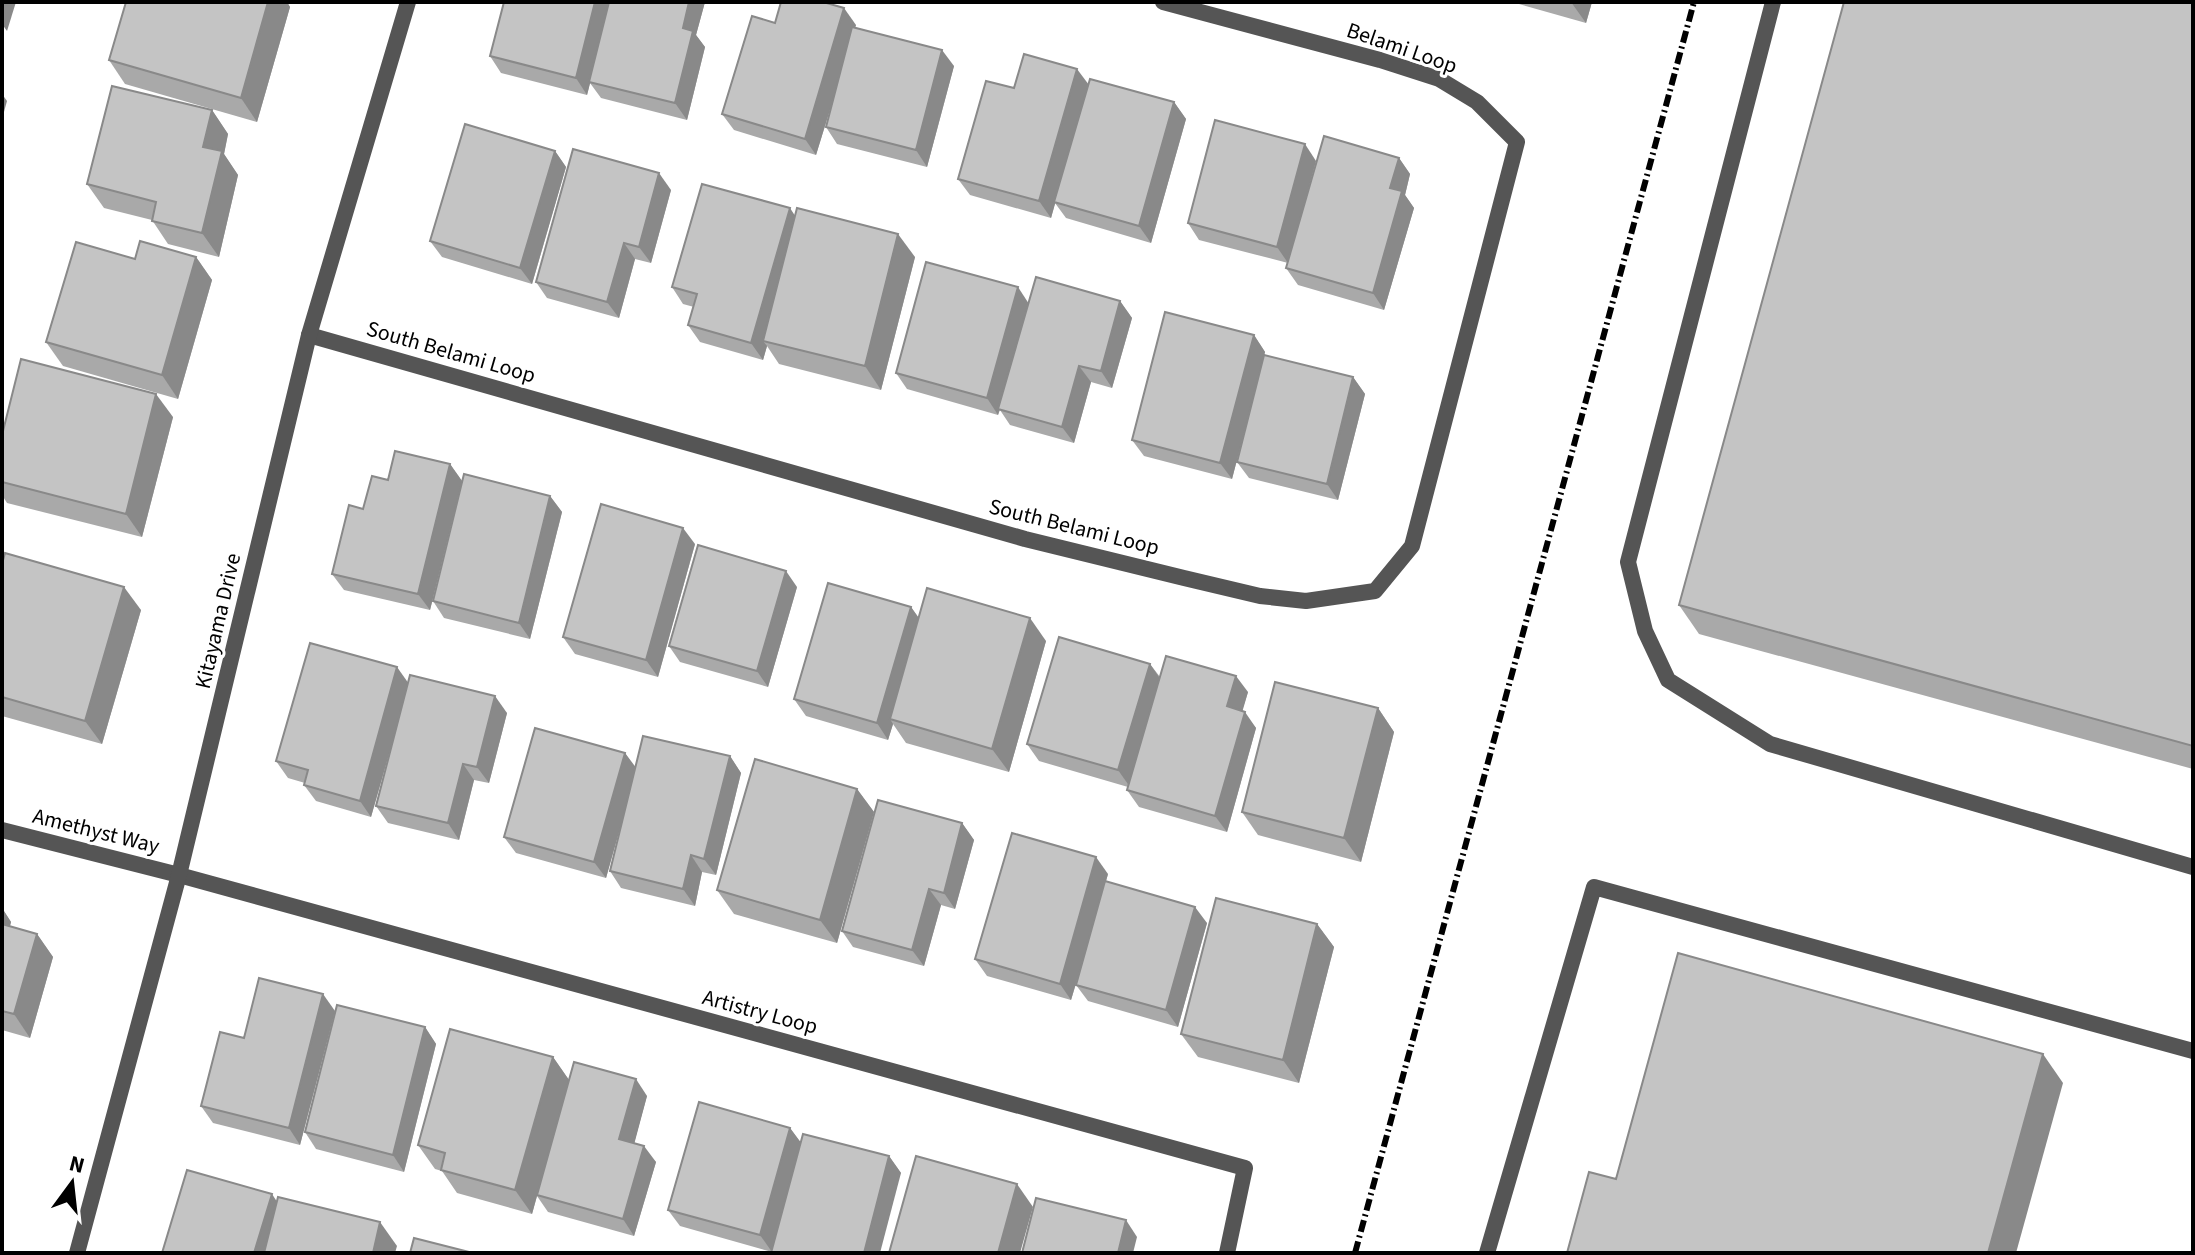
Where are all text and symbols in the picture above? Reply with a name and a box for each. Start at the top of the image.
street label: Belami Loop [1342,14,1462,82]
street label: South Belami Loop [363,313,539,391]
street label: South Belami Loop [985,490,1163,564]
street label: Kitayama Drive [187,550,249,692]
street label: Amethyst Way [29,800,163,862]
street label: Artistry Loop [699,981,821,1043]
north arrow [32,1143,112,1223]
text: N [66,1147,88,1182]

